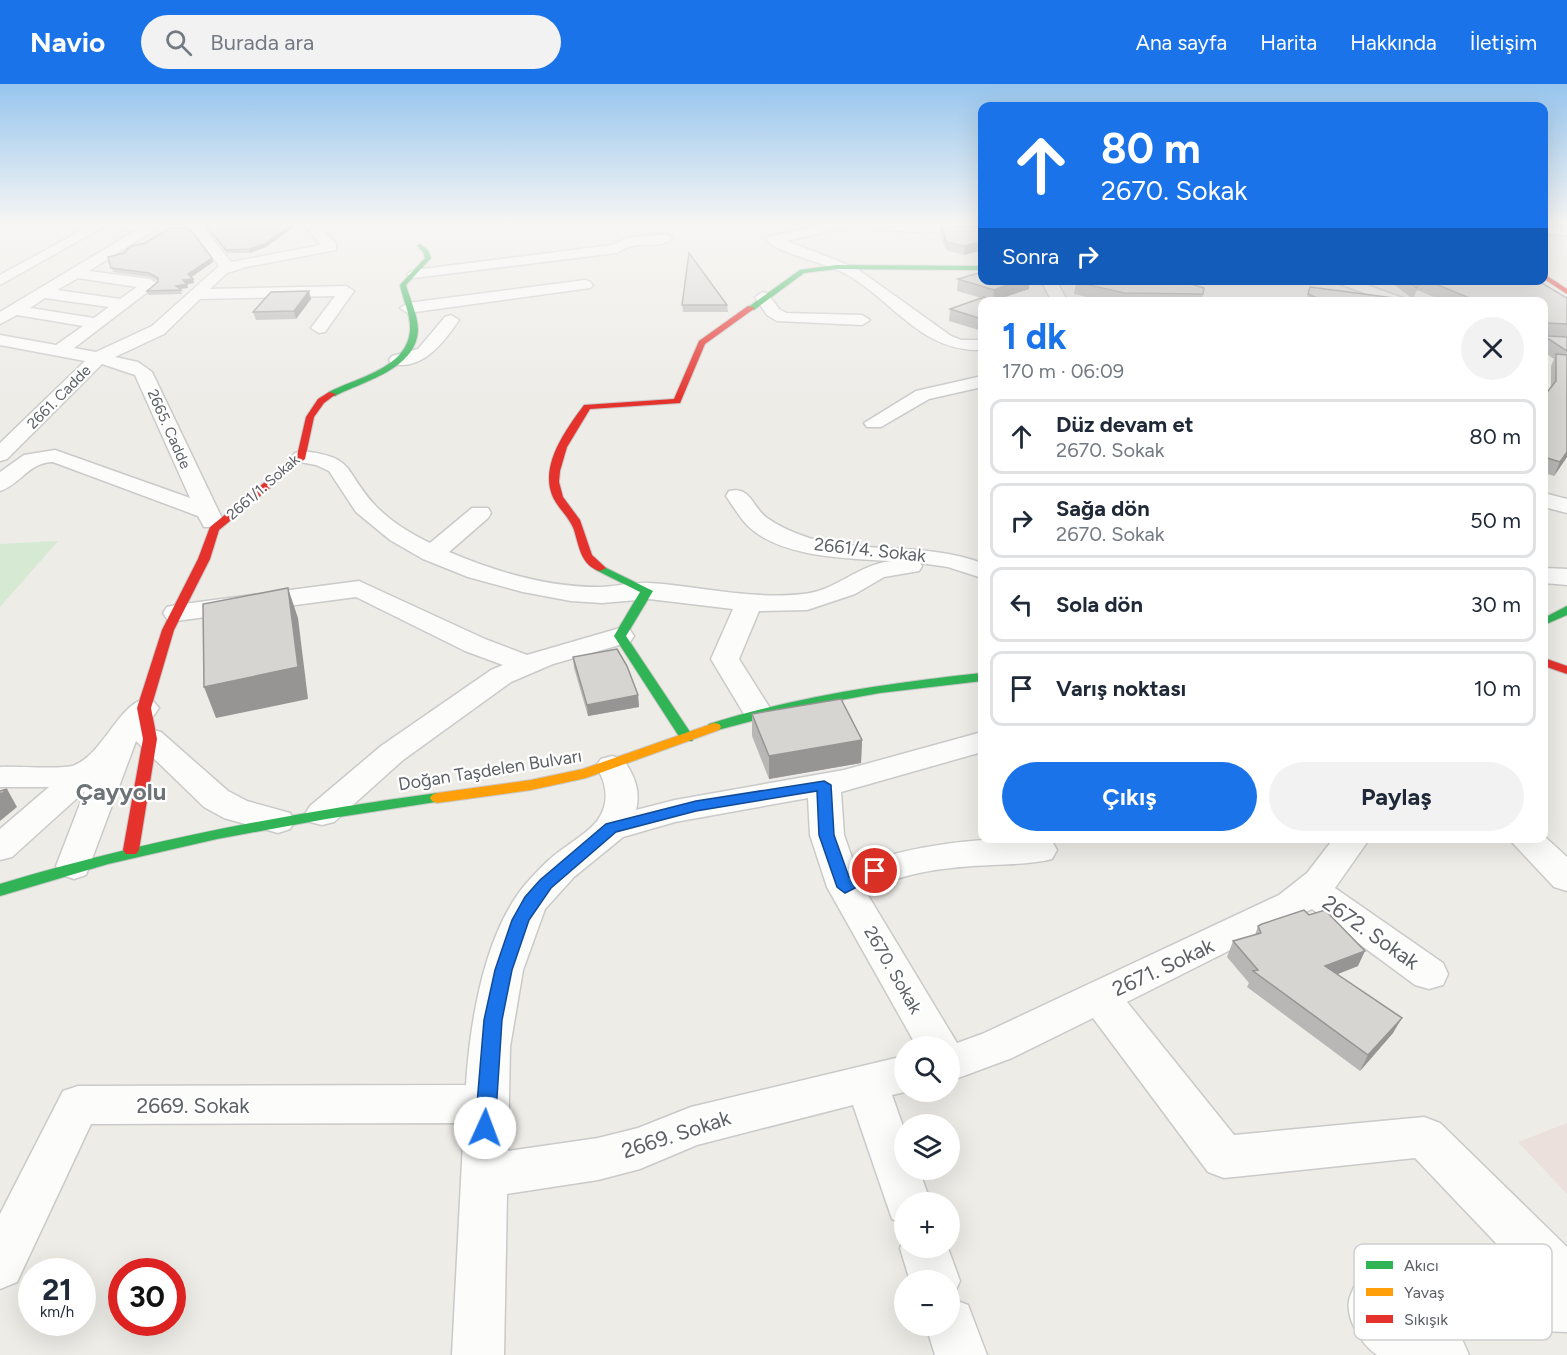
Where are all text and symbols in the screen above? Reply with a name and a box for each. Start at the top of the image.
search box [141,15,561,69]
text: Navio [30,25,105,59]
icon: search [162,26,195,59]
text: Burada ara [210,29,314,56]
text: Ana sayfa [1136,30,1227,55]
text: Harita [1260,30,1317,55]
text: Hakkında [1350,30,1437,55]
text: İletişim [1470,30,1537,55]
text: 80 m [1101,123,1201,174]
icon: ahead [1002,126,1080,204]
text: 2670. Sokak [1101,174,1247,207]
icon: right [1071,240,1104,273]
text: Sonra [1002,243,1059,270]
text: 1 dk [1002,315,1067,358]
button: close [1461,317,1524,380]
text: 170 m · 06:09 [1002,359,1124,383]
street label: 2661. Cadde [23,361,95,433]
street label: 2665. Cadde [143,386,195,472]
text: Düz devam et [1056,411,1193,438]
icon: ahead [1005,420,1038,453]
text: 80 m [1469,423,1521,450]
text: 2670. Sokak [1056,438,1164,462]
street label: 2661/1. Sokak [223,450,304,523]
text: Sağa dön [1056,495,1150,522]
icon: right [1005,504,1038,537]
text: 50 m [1470,507,1521,534]
text: 2670. Sokak [1056,522,1164,546]
street label: 2661/4. Sokak [813,533,927,567]
icon: left [1005,588,1038,621]
text: Sola dön [1056,591,1143,618]
text: 30 m [1471,591,1521,618]
icon: arrive [1005,672,1038,705]
text: Varış noktası [1056,675,1186,702]
text: 10 m [1474,675,1521,702]
street label: Doğan Taşdelen Bulvarı [397,745,583,795]
button: Çıkış [1002,762,1257,831]
button: Paylaş [1269,762,1524,831]
district label: Çayyolu [76,777,166,806]
pin [849,845,900,896]
icon: arrive [858,854,891,887]
street label: 2672. Sokak [1318,890,1425,975]
street label: 2670. Sokak [859,922,927,1018]
street label: 2671. Sokak [1108,932,1218,1001]
map controls [894,1036,960,1336]
button: search [894,1036,960,1102]
street label: 2669. Sokak [137,1093,250,1118]
position arrow [453,1096,517,1160]
street label: 2669. Sokak [618,1104,734,1163]
button: layers [894,1114,960,1180]
button: + [894,1192,960,1258]
legend [1354,1244,1552,1340]
text: Akıcı [1404,1256,1439,1275]
speed limit sign: 30 [108,1258,186,1336]
button: − [894,1270,960,1336]
text: 21 [42,1271,72,1308]
text: Yavaş [1404,1283,1445,1302]
text: km/h [40,1303,74,1321]
text: Sıkışık [1404,1310,1448,1329]

